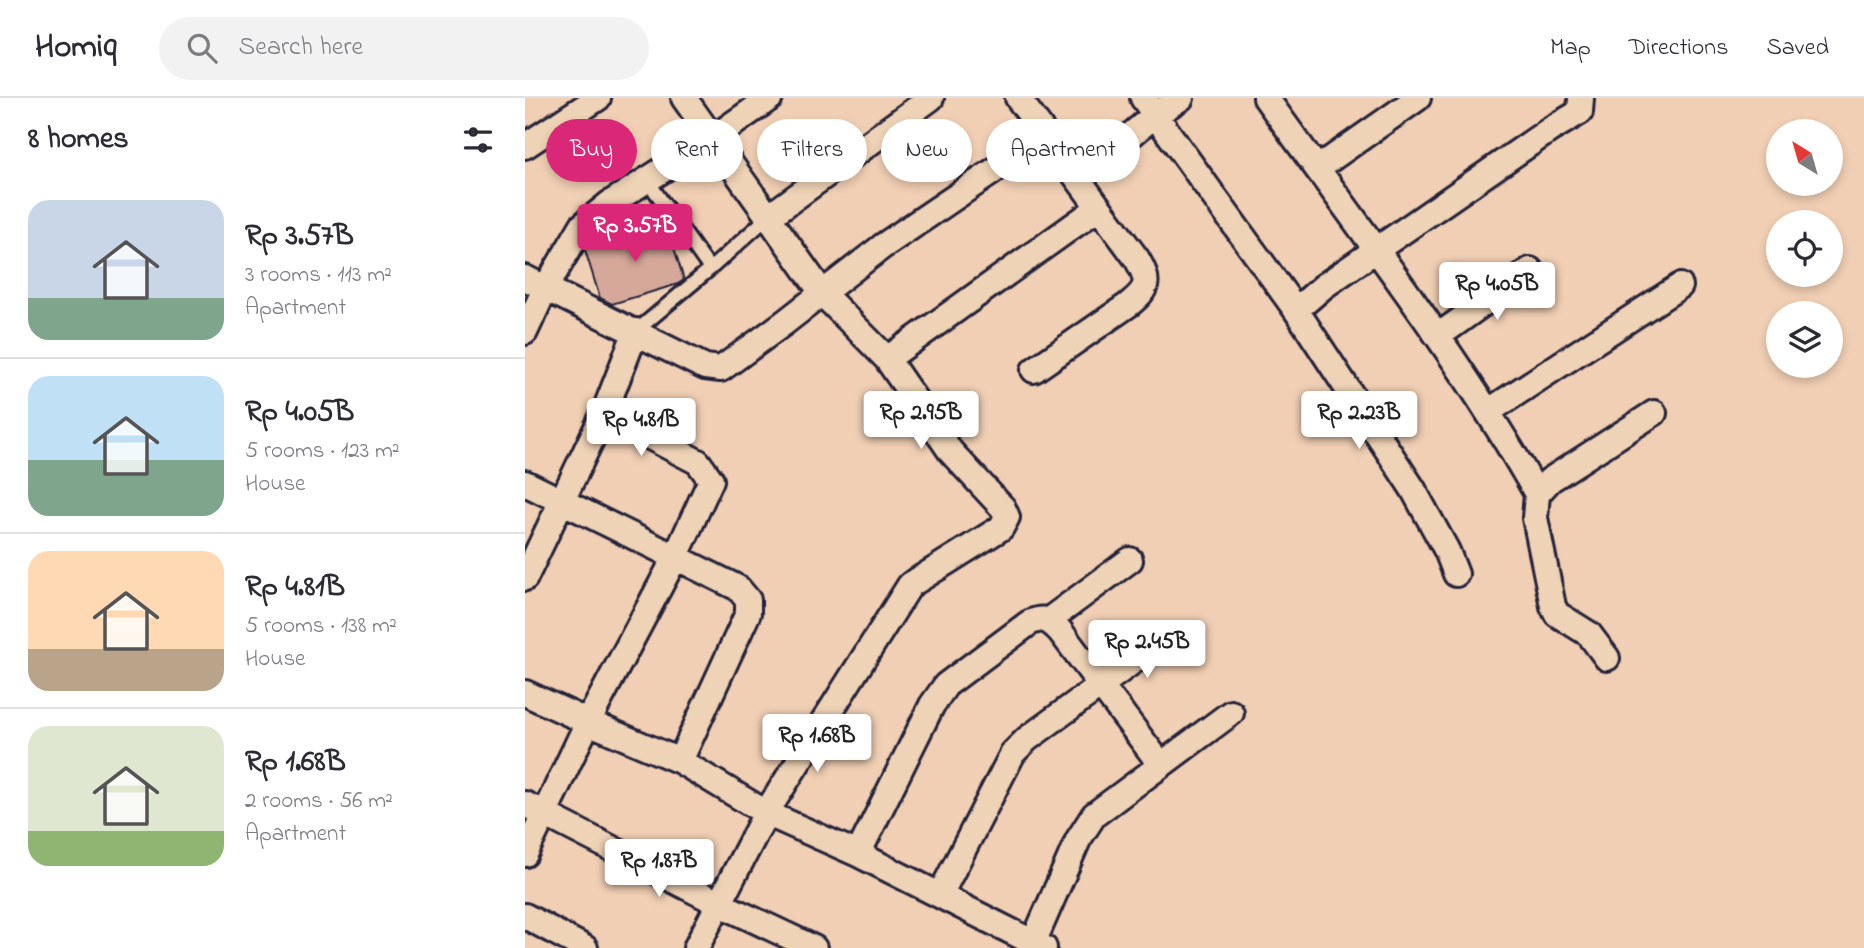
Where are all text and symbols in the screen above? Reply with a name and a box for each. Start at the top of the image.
search box [159,17,649,80]
text: Homiq [35,24,117,72]
icon: search [183,29,221,67]
text: Search here [239,29,363,67]
text: Map [1550,31,1591,66]
text: Directions [1629,31,1728,66]
text: Saved [1766,31,1829,66]
text: 8 homes [28,118,129,162]
chip: Buy [546,119,637,182]
chip: Rent [651,119,743,182]
chip: Filters [757,119,867,182]
chip: New [881,119,972,182]
chip: Apartment [986,119,1140,182]
north arrow [1766,119,1843,196]
map controls [1766,119,1843,378]
icon: filters [459,121,497,159]
pin: Rp 3.57B [563,204,707,264]
text: Rp 3.57B [593,210,677,243]
button: locate [1766,210,1843,287]
text: Rp 3.57B [245,215,354,259]
icon: home [84,228,168,312]
text: 3 rooms · 113 m² [245,259,392,292]
pin: Rp 4.05B [1425,262,1569,322]
text: Rp 4.05B [1455,268,1539,301]
text: Apartment [245,292,346,325]
button: layers [1766,301,1843,378]
text: Rp 4.05B [245,391,354,435]
pin: Rp 2.95B [849,392,993,451]
pin: Rp 2.23B [1287,392,1431,451]
text: Rp 2.95B [880,397,962,430]
text: Rp 2.23B [1317,397,1401,430]
pin: Rp 4.81B [569,398,713,458]
icon: home [84,404,168,488]
text: Rp 4.81B [603,404,679,437]
text: 5 rooms · 123 m² [245,435,400,468]
text: House [245,468,305,501]
text: Rp 4.81B [245,566,345,610]
icon: home [84,579,168,663]
text: 5 rooms · 138 m² [245,610,397,643]
pin: Rp 2.45B [1075,620,1219,680]
text: Rp 2.45B [1104,626,1190,659]
text: House [245,643,305,676]
pin: Rp 1.68B [745,714,889,774]
text: Rp 1.68B [778,720,856,753]
text: Rp 1.68B [245,741,346,785]
icon: home [84,754,168,838]
text: 2 rooms · 56 m² [245,785,393,818]
text: Apartment [245,818,346,851]
pin: Rp 1.87B [587,840,731,899]
text: Rp 1.87B [621,845,697,878]

